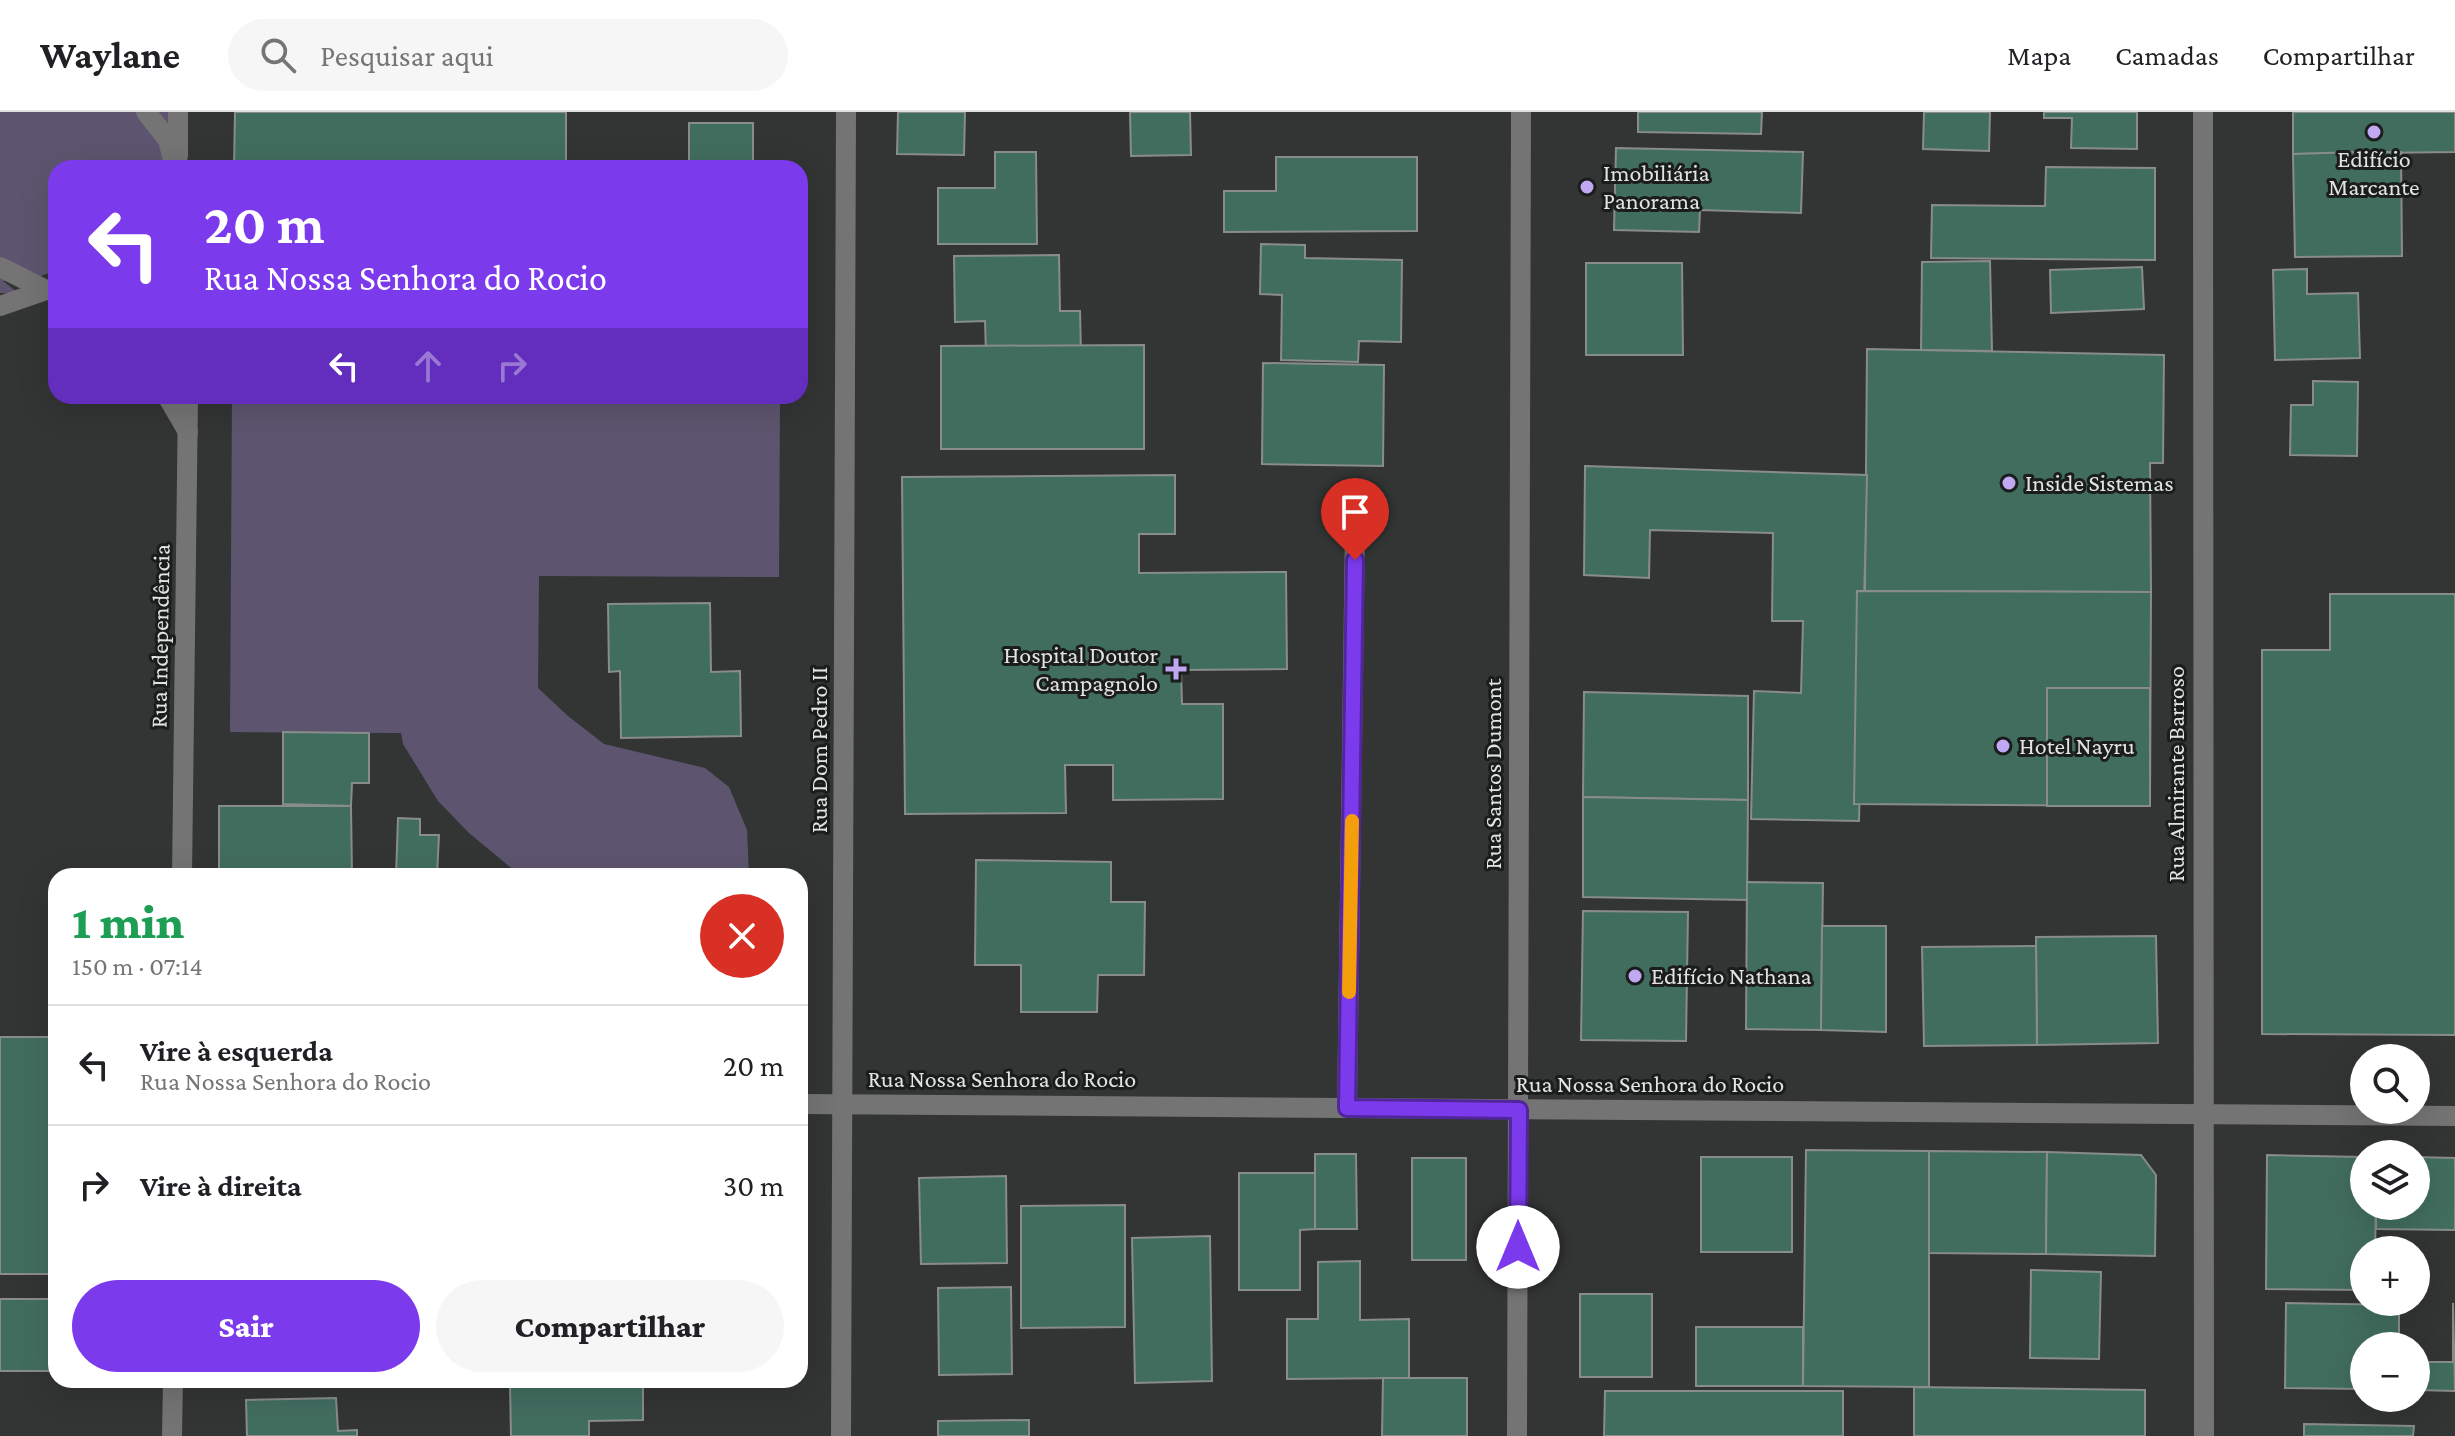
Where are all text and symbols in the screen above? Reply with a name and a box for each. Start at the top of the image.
search box [228,19,788,91]
icon: search [256,33,300,77]
text: Waylane [40,34,180,76]
text: Pesquisar aqui [320,39,494,72]
text: Mapa [2007,40,2071,71]
text: Camadas [2115,40,2219,71]
text: Compartilhar [2263,40,2415,71]
marker: Edifício Marcante [2365,123,2383,141]
place label: Edifício Marcante [2328,145,2420,200]
place label: Imobiliária Panorama [1603,159,1710,214]
marker: Imobiliária Panorama [1578,178,1596,196]
icon: left [72,192,176,296]
text: 20 m [204,193,325,255]
text: Rua Nossa Senhora do Rocio [204,258,607,298]
icon: left [322,344,366,388]
icon: ahead [406,344,450,388]
icon: right [490,344,534,388]
place label: Inside Sistemas [2025,469,2174,496]
marker: Inside Sistemas [2000,474,2018,492]
pin [1321,478,1389,560]
icon: arrive [1333,490,1377,534]
street label: Rua Independência [144,544,175,728]
place label: Hospital Doutor Campagnolo [1003,641,1158,696]
marker: Hospital Doutor Campagnolo [1165,658,1187,680]
street label: Rua Almirante Barroso [2162,666,2189,882]
street label: Rua Dom Pedro II [805,667,832,833]
street label: Rua Santos Dumont [1479,677,1506,869]
place label: Hotel Nayru [2019,732,2135,759]
marker: Hotel Nayru [1994,737,2012,755]
button: close [700,894,784,978]
text: 1 min [72,895,184,948]
text: 150 m · 07:14 [72,952,203,981]
place label: Edifício Nathana [1651,962,1812,989]
marker: Edifício Nathana [1626,967,1644,985]
text: Vire à esquerda [140,1034,333,1067]
icon: left [72,1043,116,1087]
map controls [2350,1044,2430,1412]
button: search [2350,1044,2430,1124]
text: 20 m [723,1049,784,1082]
street label: Rua Nossa Senhora do Rocio [868,1065,1136,1092]
text: Rua Nossa Senhora do Rocio [140,1067,431,1096]
street label: Rua Nossa Senhora do Rocio [1516,1070,1784,1097]
button: layers [2350,1140,2430,1220]
icon: right [72,1163,116,1207]
text: Vire à direita [140,1169,302,1202]
text: 30 m [723,1169,784,1202]
position arrow [1476,1205,1560,1289]
button: + [2350,1236,2430,1316]
button: Sair [72,1280,420,1372]
button: Compartilhar [436,1280,784,1372]
button: − [2350,1332,2430,1412]

